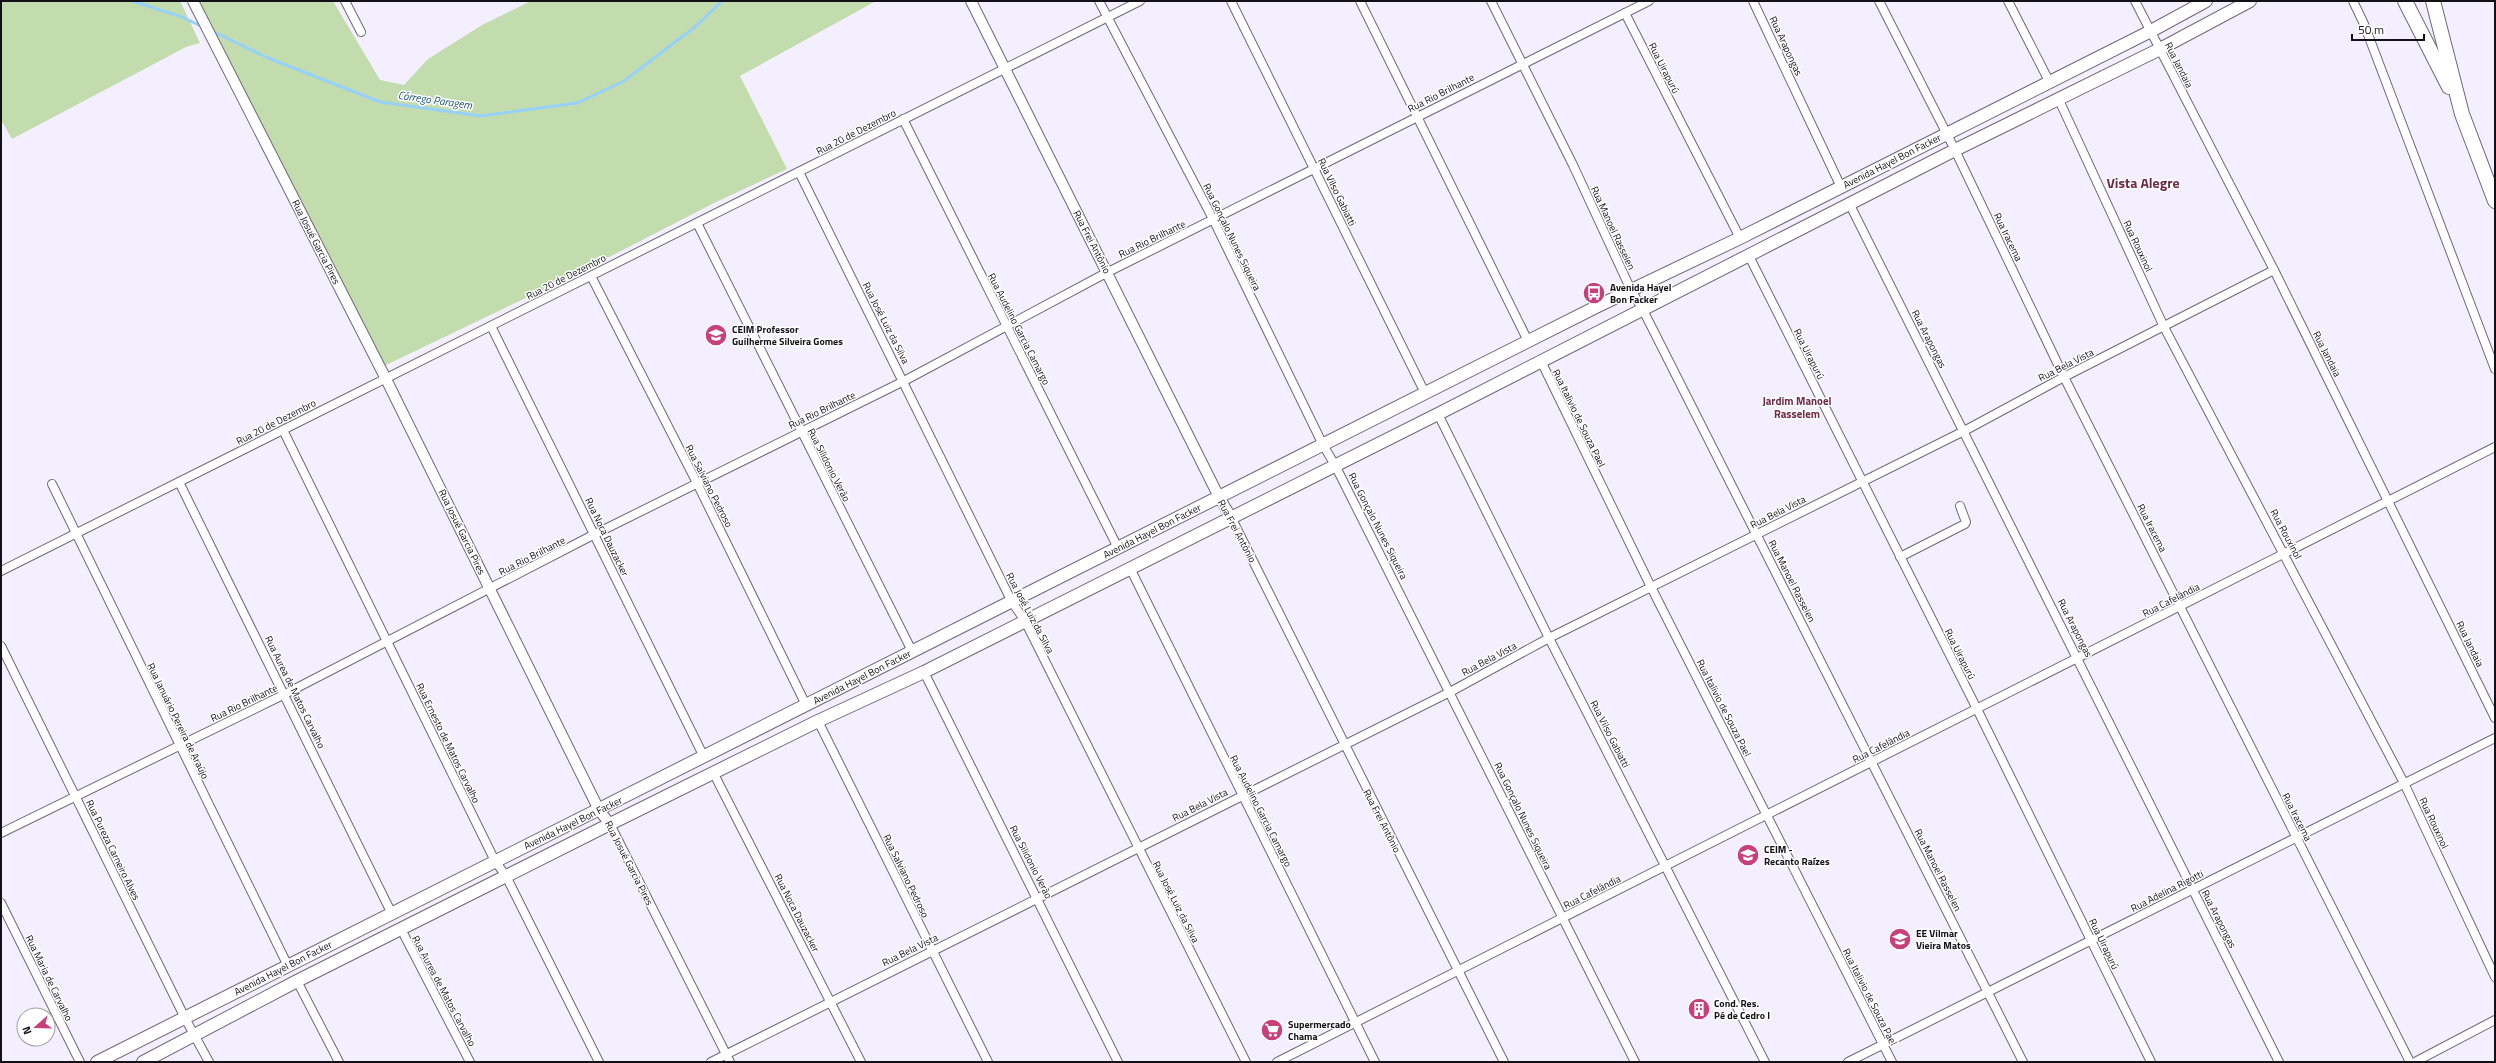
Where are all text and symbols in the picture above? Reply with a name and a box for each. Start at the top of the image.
street label: Rua Arapongas [1766,14,1806,78]
scale bar [2352,16,2424,42]
text: 50 m [2358,20,2384,39]
street label: Rua Uirapurú [1645,40,1683,96]
street label: Rua Jandaia [2161,40,2197,90]
street label: Rua Rio Brilhante [1405,70,1477,116]
water label: Córrego Paragem [397,87,474,113]
street label: Rua 20 de Dezembro [813,105,899,159]
street label: Avenida Hayel Bon Facker [1840,130,1944,192]
street label: Rua Vilso Gabiatti [1314,155,1360,229]
district label: Vista Alegre [2106,172,2180,193]
street label: Rua Gonçalo Nunes Siqueira [1199,181,1265,293]
street label: Rua Manoel Rasselen [1587,184,1639,272]
street label: Rua Josué Garcia Pires [288,197,344,287]
street label: Rua Frei Antônio [1070,208,1114,276]
street label: Rua Iracema [1990,210,2026,264]
street label: Rua Rio Brilhante [1116,216,1188,262]
street label: Rua Rouxinol [2120,218,2156,274]
street label: Rua 20 de Dezembro [523,250,609,304]
street label: Rua Audelino Garcia Camargo [984,271,1054,387]
street label: Rua José Luiz da Silva [859,280,913,366]
bus stop icon: Avenida Hayel Bon Facker [1581,280,1607,306]
place label: Avenida Hayel Bon Facker [1610,280,1672,307]
street label: Rua Arapongas [1908,307,1950,371]
school or university icon: CEIM Professor Guilherme Silveira Gomes [703,322,729,348]
place label: CEIM Professor Guilherme Silveira Gomes [732,322,843,349]
street label: Rua Uirapurú [1790,326,1828,382]
street label: Rua Jandaia [2309,329,2345,379]
street label: Rua Bela Vista [2036,345,2096,385]
street label: Rua Italivio de Souza Pael [1549,367,1609,469]
street label: Rua Rio Brilhante [786,387,858,433]
district label: Jardim Manoel Rasselem [1762,393,1832,422]
street label: Rua 20 de Dezembro [233,395,319,449]
street label: Rua Silidonio Verão [804,426,854,504]
street label: Rua Salviano Pedroso [682,442,736,530]
street label: Rua Gonçalo Nunes Siqueira [1345,470,1411,582]
street label: Rua Josué Garcia Pires [435,487,489,578]
street label: Rua Bela Vista [1748,492,1808,532]
street label: Rua Noca Dauzacker [581,495,633,579]
street label: Rua Frei Antônio [1214,497,1260,565]
street label: Avenida Hayel Bon Facker [1100,500,1204,562]
street label: Rua Iracema [2133,501,2171,555]
street label: Rua Rouxinol [2266,506,2306,562]
street label: Rua Rio Brilhante [496,533,568,579]
street label: Rua Manoel Rasselen [1765,537,1819,625]
street label: Rua José Luiz da Silva [1002,570,1058,656]
street label: Rua Cafelândia [2140,579,2202,621]
street label: Rua Arapongas [2054,596,2096,660]
street label: Rua Jandaia [2452,619,2488,669]
street label: Rua Uirapurú [1941,626,1979,682]
street label: Rua Aurea de Matos Carvalho [261,633,329,751]
street label: Rua Bela Vista [1459,638,1519,680]
street label: Avenida Hayel Bon Facker [810,646,914,708]
street label: Rua Italivio de Souza Pael [1693,657,1755,759]
street label: Rua Januário Pereira de Araújo [143,660,213,782]
street label: Rua Rio Brilhante [208,680,280,726]
street label: Rua Ernesto de Matos Carvalho [412,680,484,806]
street label: Rua Vilso Gabiatti [1587,698,1633,770]
street label: Rua Cafelândia [1850,725,1912,767]
street label: Rua Audelino Garcia Camargo [1226,753,1296,869]
street label: Rua Gonçalo Nunes Siqueira [1490,760,1556,872]
street label: Rua Bela Vista [1170,785,1230,825]
street label: Rua Frei Antônio [1360,787,1404,855]
street label: Rua Iracema [2278,790,2316,844]
street label: Avenida Hayel Bon Facker [521,792,625,853]
street label: Rua Rouxinol [2416,795,2452,851]
street label: Rua Pureza Carneiro Alves [82,797,144,903]
street label: Rua Josué Garcia Pires [601,818,657,908]
street label: Rua Silidonio Verão [1006,823,1056,901]
street label: Rua Manoel Rasselen [1911,826,1965,914]
street label: Rua Salviano Pedroso [879,832,933,920]
school or university icon: CEIM - Recanto Raízes [1735,842,1761,868]
place label: CEIM - Recanto Raízes [1764,842,1830,869]
street label: Rua José Luiz da Silva [1149,859,1203,945]
street label: Rua Adelina Rigotti [2128,866,2206,916]
street label: Rua Noca Dauzacker [771,871,823,955]
street label: Rua Cafelândia [1561,871,1623,913]
street label: Rua Arapongas [2198,887,2240,951]
street label: Rua Uirapurú [2085,916,2123,972]
school or university icon: EE Vilmar Vieira Matos [1887,926,1913,952]
place label: EE Vilmar Vieira Matos [1916,926,1971,953]
street label: Rua Bela Vista [879,930,941,970]
street label: Rua Maria de Carvalho [22,932,76,1024]
street label: Rua Aurea de Matos Carvalho [408,933,480,1049]
street label: Avenida Hayel Bon Facker [231,937,335,999]
street label: Rua Italivio de Souza Pael [1839,946,1901,1048]
building icon: Cond. Res. Pé de Cedro I [1686,996,1712,1022]
place label: Cond. Res. Pé de Cedro I [1714,996,1770,1023]
north arrow [16,1007,56,1047]
supermarket icon: Supermercado Chama [1259,1017,1285,1043]
place label: Supermercado Chama [1288,1017,1351,1044]
text: N [18,1024,35,1037]

